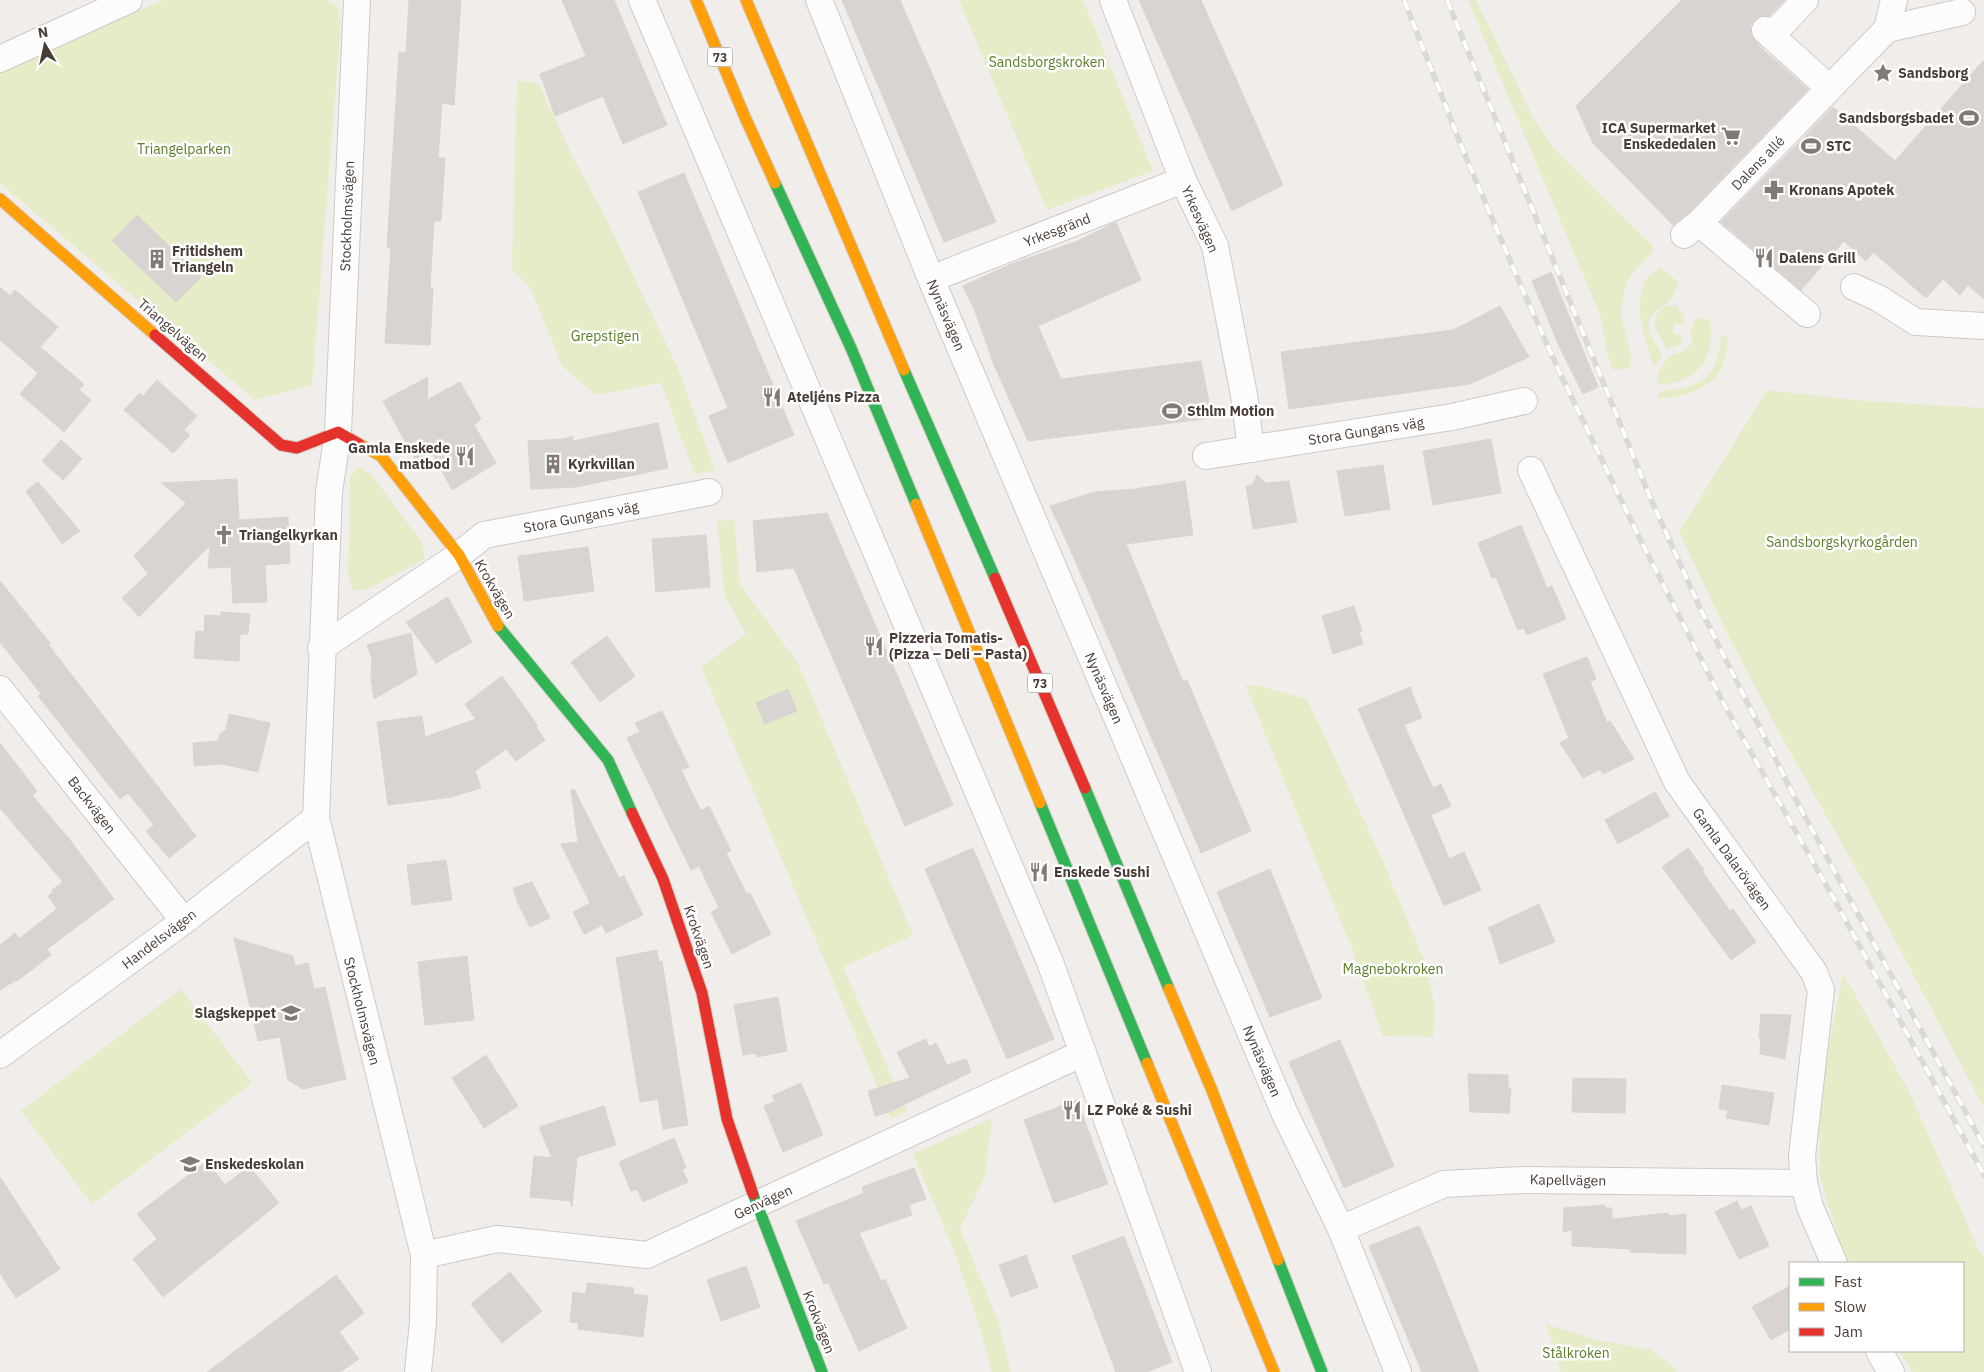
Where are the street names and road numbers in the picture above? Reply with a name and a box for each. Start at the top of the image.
road number: 73 [708,48,732,66]
street label: Dalens allé [1728,132,1789,194]
street label: Stockholmsvägen [336,160,358,272]
street label: Yrkesvägen [1177,183,1223,255]
street label: Yrkesgränd [1021,209,1093,251]
street label: Nynäsvägen [923,276,969,354]
street label: Triangelvägen [134,295,212,365]
street label: Stora Gungans väg [1307,413,1426,449]
street label: Stora Gungans väg [522,497,641,537]
street label: Krokvägen [471,556,519,622]
street label: Nynäsvägen [1081,649,1127,727]
road number: 73 [1028,674,1052,692]
street label: Backvägen [64,773,120,837]
street label: Gamla Dalarövägen [1689,804,1775,914]
street label: Krokvägen [680,903,718,971]
street label: Handelsvägen [118,905,200,973]
street label: Stockholmsvägen [340,955,384,1067]
street label: Nynäsvägen [1239,1022,1285,1100]
street label: Kapellvägen [1530,1170,1606,1190]
street label: Genvägen [731,1181,795,1223]
street label: Krokvägen [799,1288,839,1356]

